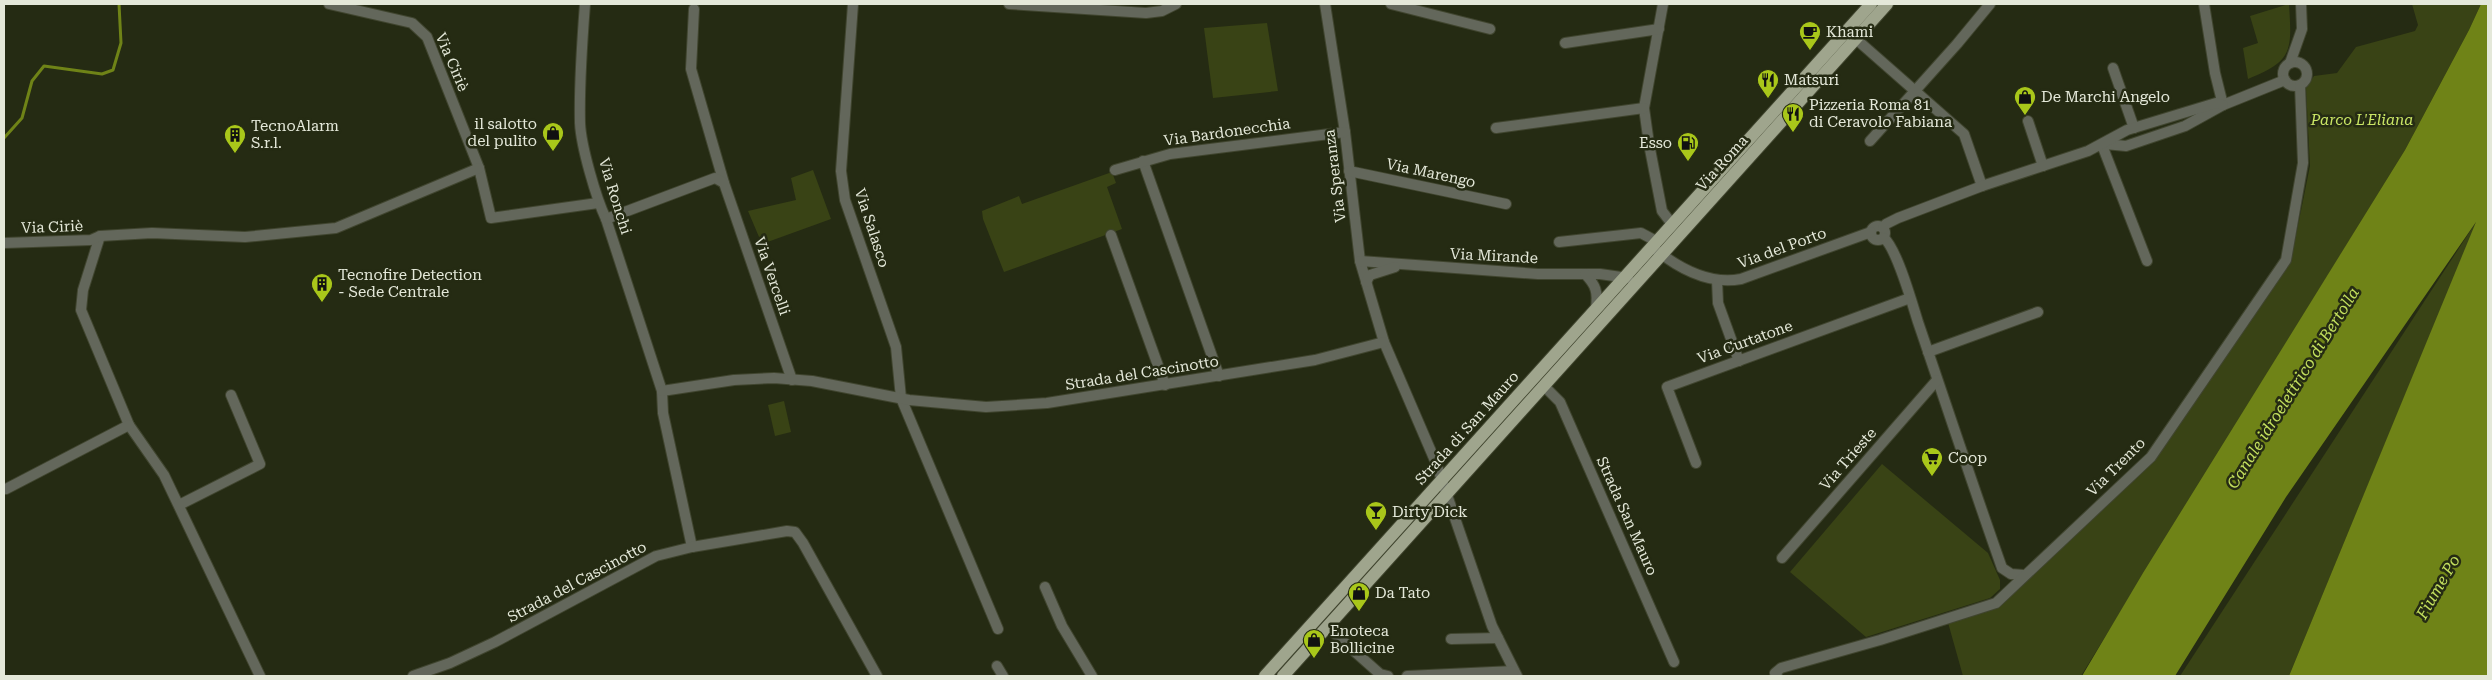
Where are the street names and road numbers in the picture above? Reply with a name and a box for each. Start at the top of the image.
street label: Via Ciriè [432,30,472,94]
street label: Via Bardonecchia [1163,114,1291,150]
street label: Via Speranza [1320,128,1350,224]
street label: Via Roma [1692,132,1752,194]
street label: Via Marengo [1385,155,1477,191]
street label: Via Ronchi [595,156,635,237]
street label: Via Salasco [851,186,893,270]
street label: Via Ciriè [21,217,83,237]
street label: Via del Porto [1735,224,1829,272]
street label: Via Vercelli [750,234,794,318]
street label: Via Mirande [1450,245,1538,267]
street label: Via Curtatone [1695,316,1795,368]
street label: Strada del Cascinotto [1064,352,1220,394]
street label: Strada di San Mauro [1411,368,1523,488]
street label: Via Trieste [1816,424,1880,494]
street label: Via Trento [2083,434,2149,500]
street label: Strada San Mauro [1593,454,1661,578]
street label: Strada del Cascinotto [504,538,650,626]

